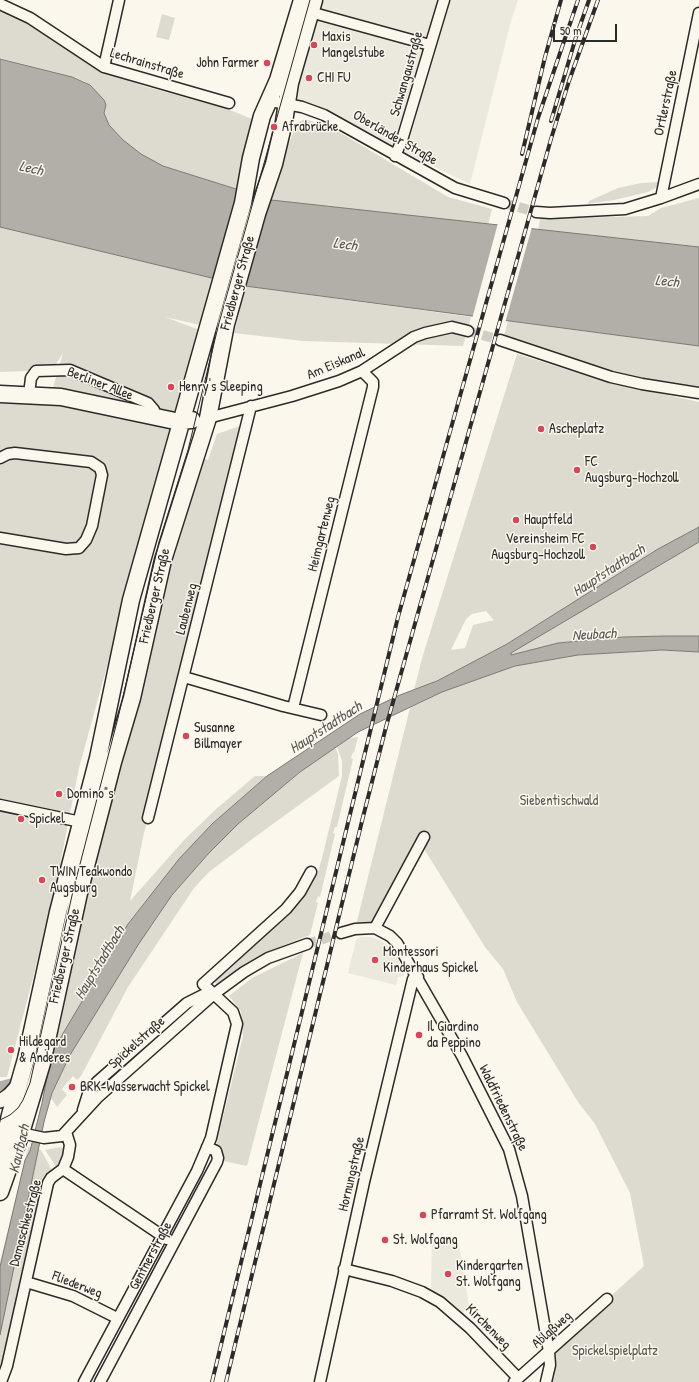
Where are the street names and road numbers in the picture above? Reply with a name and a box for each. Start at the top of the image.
street label: Schwangaustraße [387,30,427,118]
street label: Lechrainstraße [108,45,186,83]
street label: Ortlerstraße [651,69,681,137]
street label: Oberländer Straße [350,107,440,169]
street label: Friedberger Straße [217,234,259,332]
street label: Am Eiskanal [305,344,367,384]
street label: Berliner Allee [65,364,135,404]
street label: Heimgartenweg [305,495,339,573]
street label: Friedberger Straße [136,547,174,645]
street label: Laubenweg [173,582,201,636]
street label: Friedberger Straße [46,907,84,1005]
street label: Spickelstraße [105,1013,169,1073]
street label: Waldfriedenstraße [475,1062,531,1154]
street label: Hornungstraße [335,1135,369,1213]
street label: Damaschkestraße [6,1178,46,1268]
street label: Gentnerstraße [126,1219,176,1293]
street label: Fliederweg [50,1268,104,1302]
street label: Kirchenweg [462,1301,514,1353]
street label: Ablaßweg [529,1308,575,1352]

